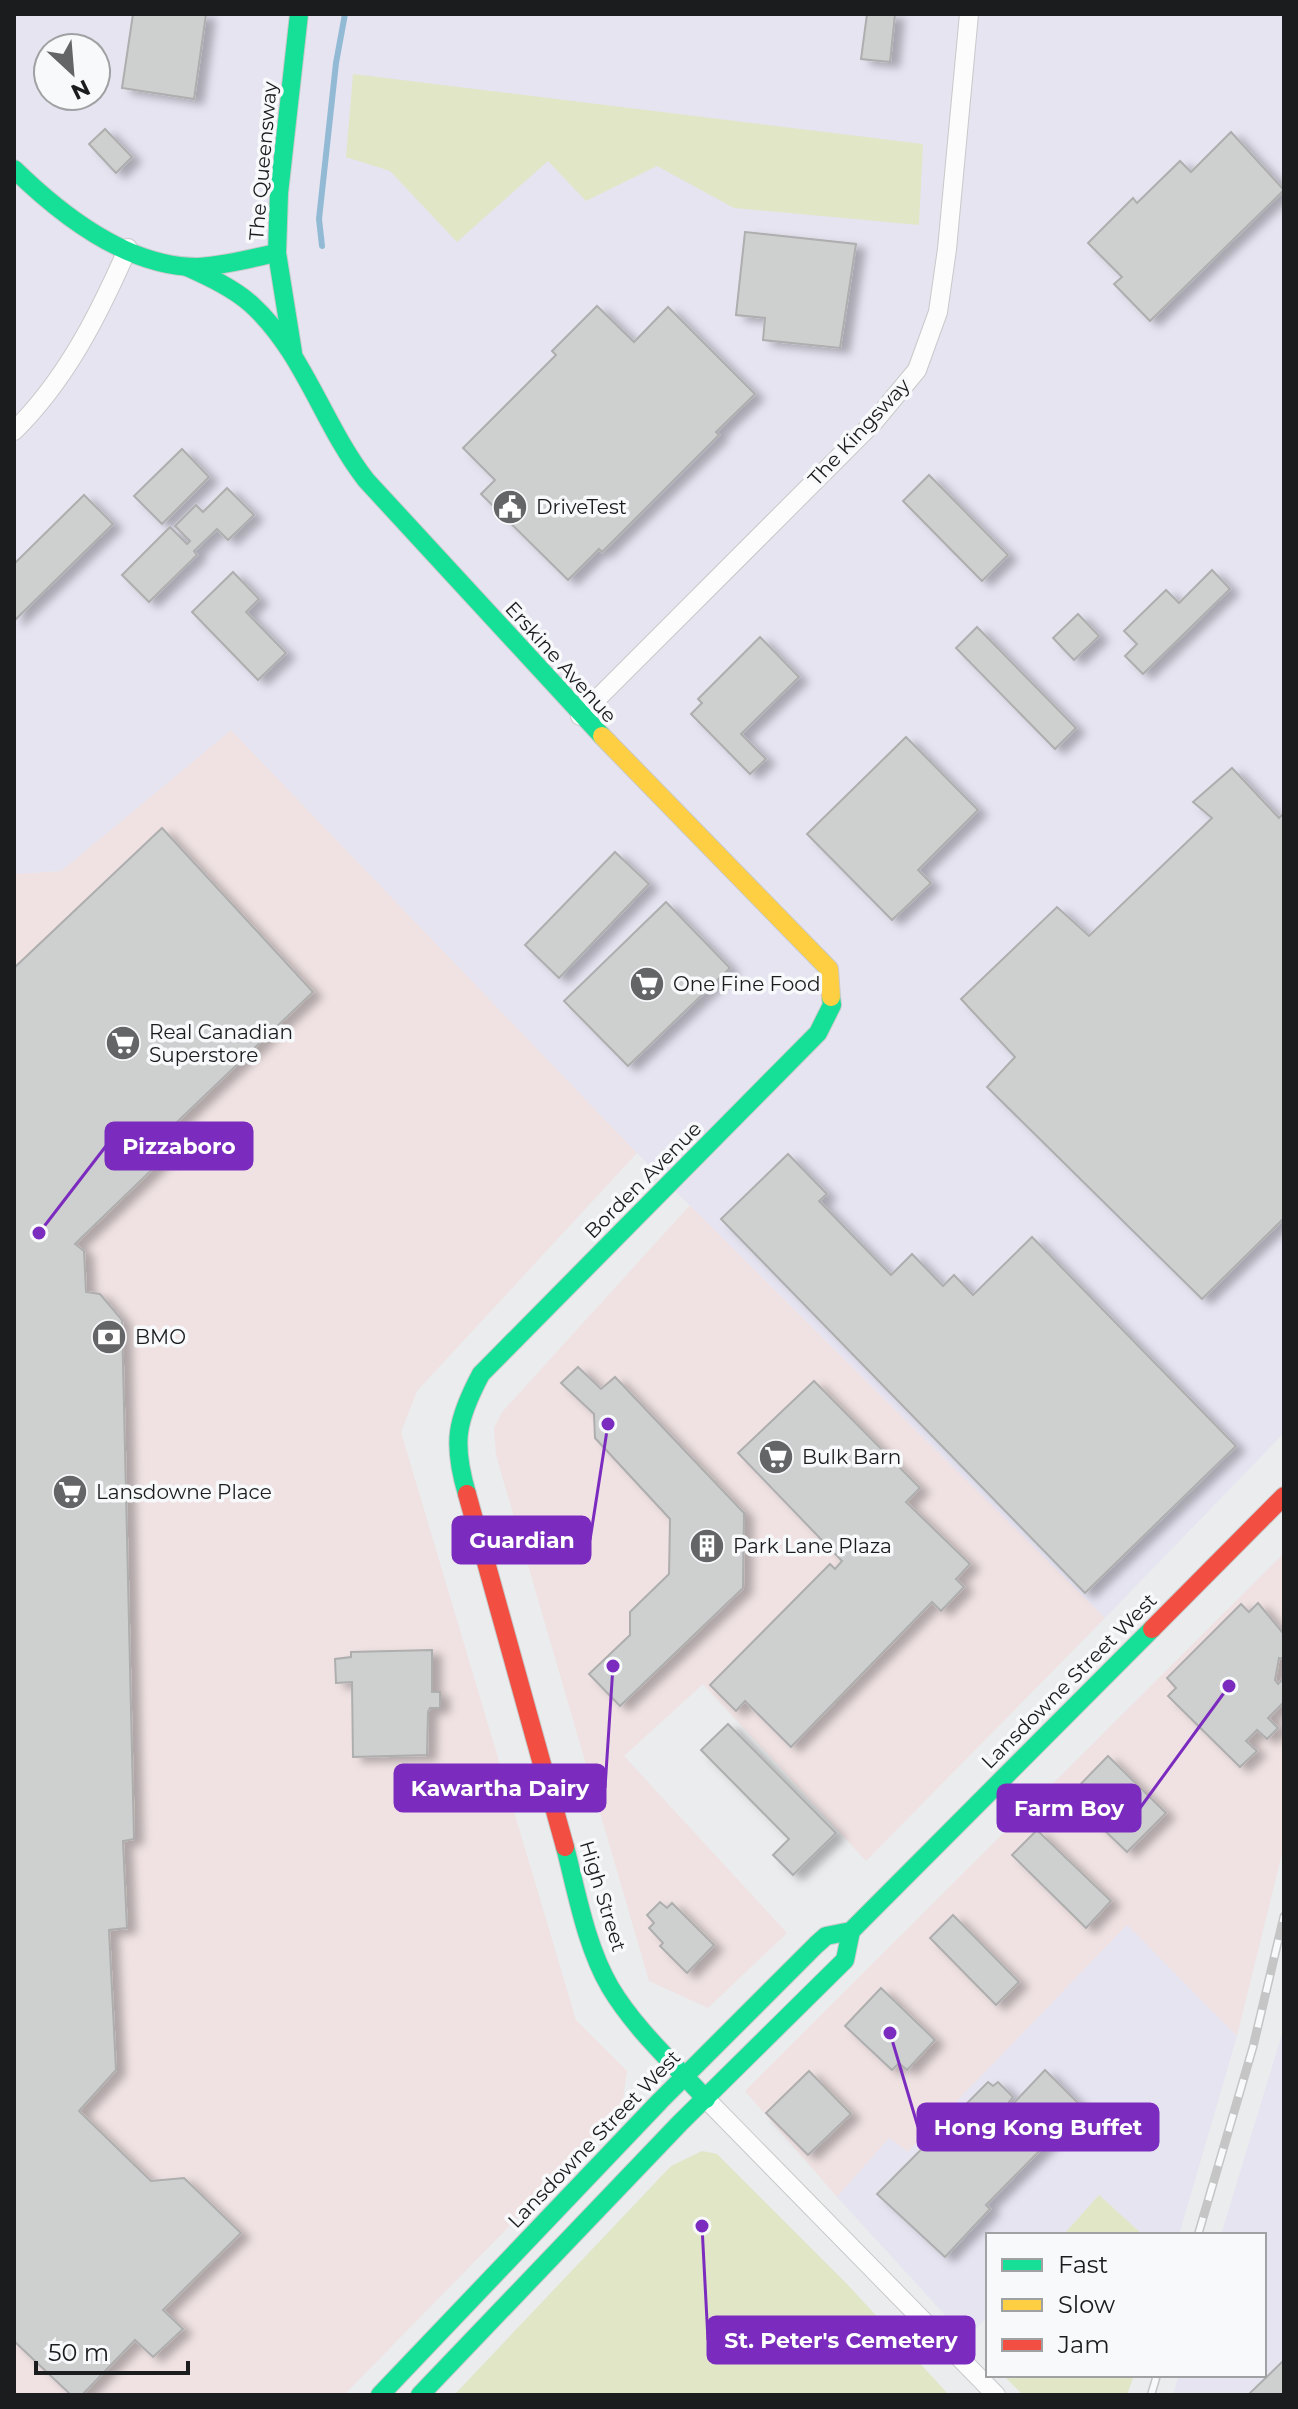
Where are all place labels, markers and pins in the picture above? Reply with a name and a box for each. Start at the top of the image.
public building icon: DriveTest [491,488,529,526]
place label: DriveTest [536,495,627,519]
supermarket icon: One Fine Food [628,965,666,1003]
place label: One Fine Food [673,972,820,996]
place label: Real Canadian Superstore [149,1020,293,1067]
supermarket icon: Real Canadian Superstore [104,1024,142,1062]
callout: Pizzaboro [106,1123,252,1169]
bank icon: BMO [90,1318,128,1356]
place label: BMO [135,1325,186,1349]
supermarket icon: Bulk Barn [757,1438,795,1476]
place label: Bulk Barn [802,1445,901,1469]
supermarket icon: Lansdowne Place [51,1473,89,1511]
place label: Lansdowne Place [96,1480,272,1504]
callout: Guardian [453,1517,590,1563]
building icon: Park Lane Plaza [688,1527,726,1565]
place label: Park Lane Plaza [733,1534,892,1558]
callout: Kawartha Dairy [395,1765,605,1811]
callout: Farm Boy [998,1785,1140,1831]
callout: Hong Kong Buffet [918,2104,1158,2150]
callout: St. Peter's Cemetery [708,2317,974,2363]

